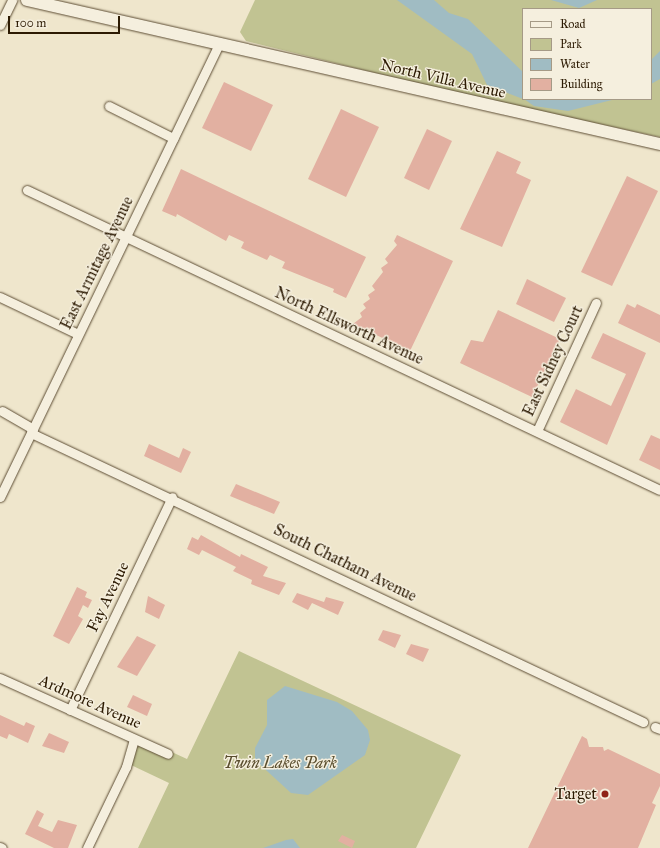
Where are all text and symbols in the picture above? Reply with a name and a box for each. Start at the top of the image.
scale bar [10,8,122,34]
legend [522,8,652,100]
text: 100 m [15,16,46,30]
text: Road [560,17,586,31]
text: Park [560,37,582,51]
street label: North Villa Avenue [379,55,507,103]
text: Water [560,57,590,71]
text: Building [560,77,602,91]
street label: East Armitage Avenue [56,193,138,333]
street label: North Ellsworth Avenue [272,283,426,369]
street label: East Sidney Court [519,302,587,420]
street label: South Chatham Avenue [270,520,420,606]
street label: Fay Avenue [83,559,133,635]
street label: Ardmore Avenue [36,671,144,733]
park label: Twin Lakes Park [223,753,337,773]
place label: Target [554,784,597,804]
marker: Target [600,789,610,799]

